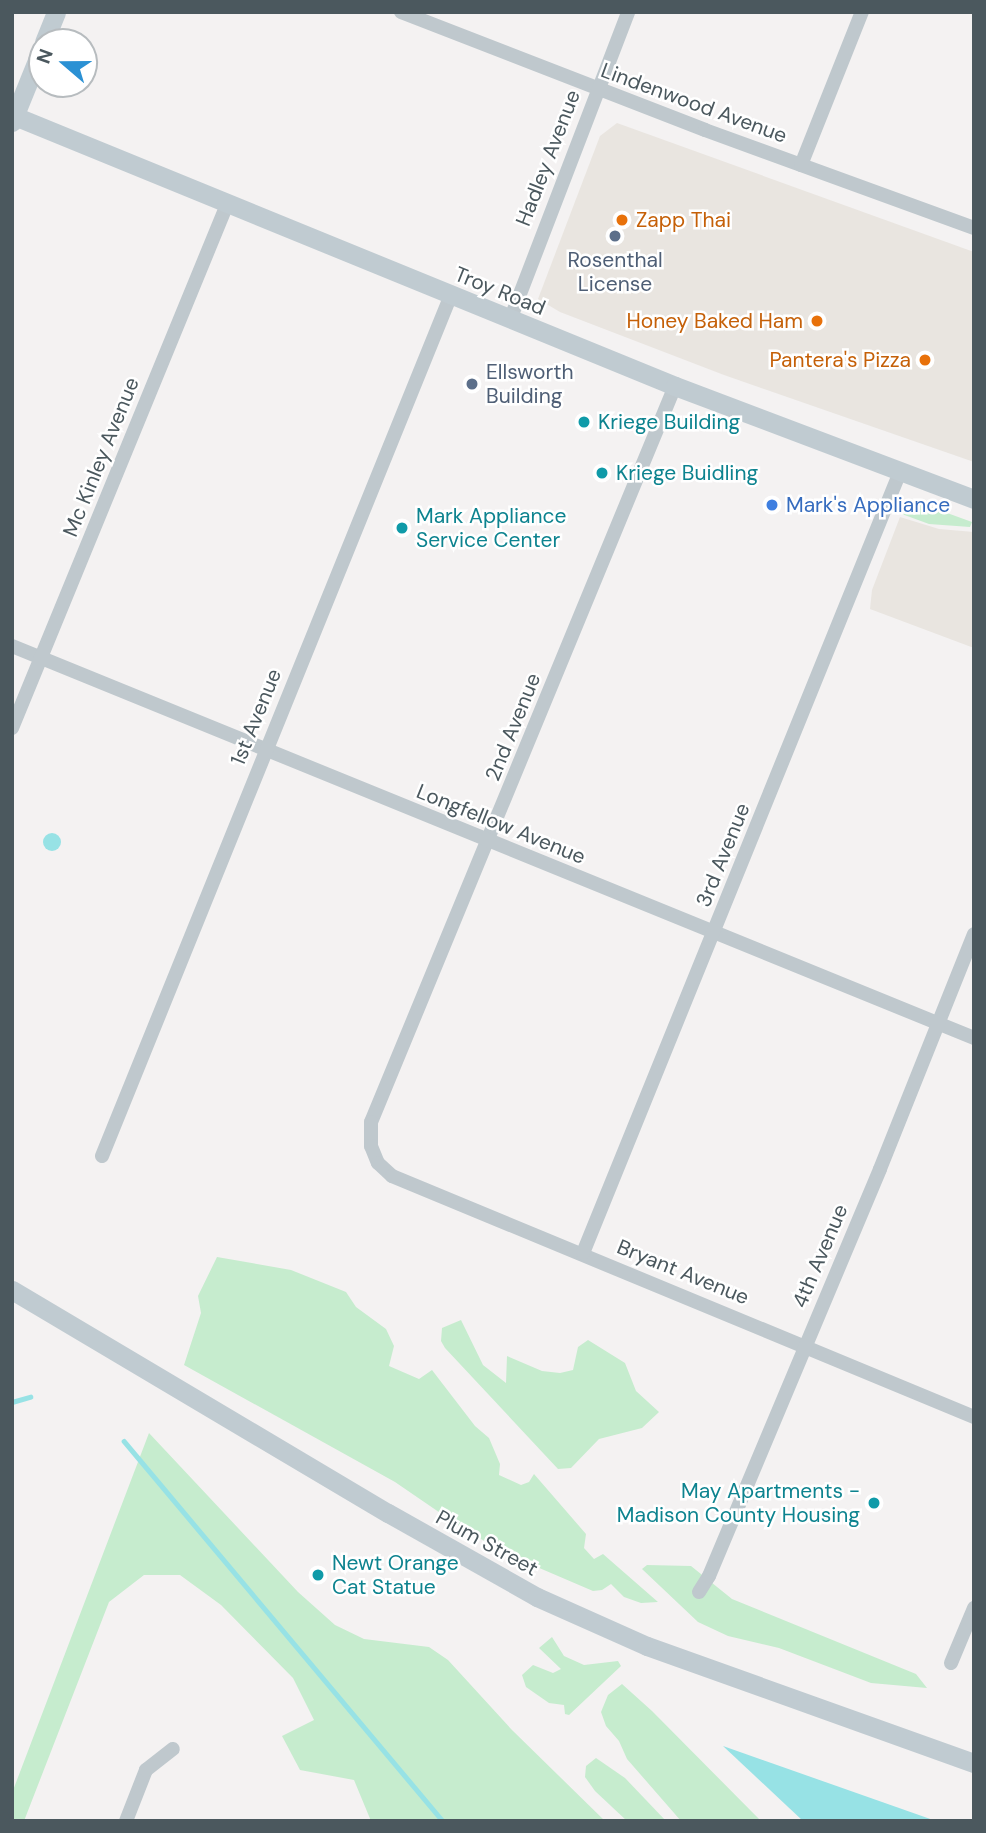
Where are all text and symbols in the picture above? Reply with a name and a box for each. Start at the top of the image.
north arrow [28,28,98,98]
text: N [31,46,59,67]
street label: Lindenwood Avenue [598,58,790,148]
street label: Hadley Avenue [510,86,586,230]
place label: Zapp Thai [636,207,731,233]
marker: Zapp Thai [614,212,630,228]
marker: Rosenthal License [607,228,623,244]
place label: Rosenthal License [567,247,663,297]
street label: Troy Road [451,261,549,321]
place label: Honey Baked Ham [626,308,803,334]
marker: Honey Baked Ham [809,313,825,329]
place label: Pantera's Pizza [769,347,911,373]
marker: Pantera's Pizza [917,352,933,368]
place label: Ellsworth Building [486,359,574,409]
street label: Mc Kinley Avenue [58,374,144,540]
marker: Ellsworth Building [464,376,480,392]
place label: Kriege Building [598,409,740,435]
marker: Kriege Building [576,414,592,430]
place label: Kriege Buidling [616,460,758,486]
marker: Kriege Buidling [594,465,610,481]
place label: Mark's Appliance [786,492,950,518]
marker: Mark's Appliance [764,497,780,513]
place label: Mark Appliance Service Center [416,503,566,553]
marker: Mark Appliance Service Center [394,520,410,536]
street label: 1st Avenue [225,665,287,769]
street label: 2nd Avenue [480,669,546,785]
street label: Longfellow Avenue [413,779,589,869]
street label: 3rd Avenue [691,799,755,911]
street label: 4th Avenue [787,1200,853,1312]
street label: Bryant Avenue [613,1234,753,1310]
place label: May Apartments - Madison County Housing [617,1478,860,1528]
marker: May Apartments - Madison County Housing [866,1495,882,1511]
street label: Plum Street [432,1505,542,1581]
place label: Newt Orange Cat Statue [332,1550,459,1600]
marker: Newt Orange Cat Statue [310,1567,326,1583]

